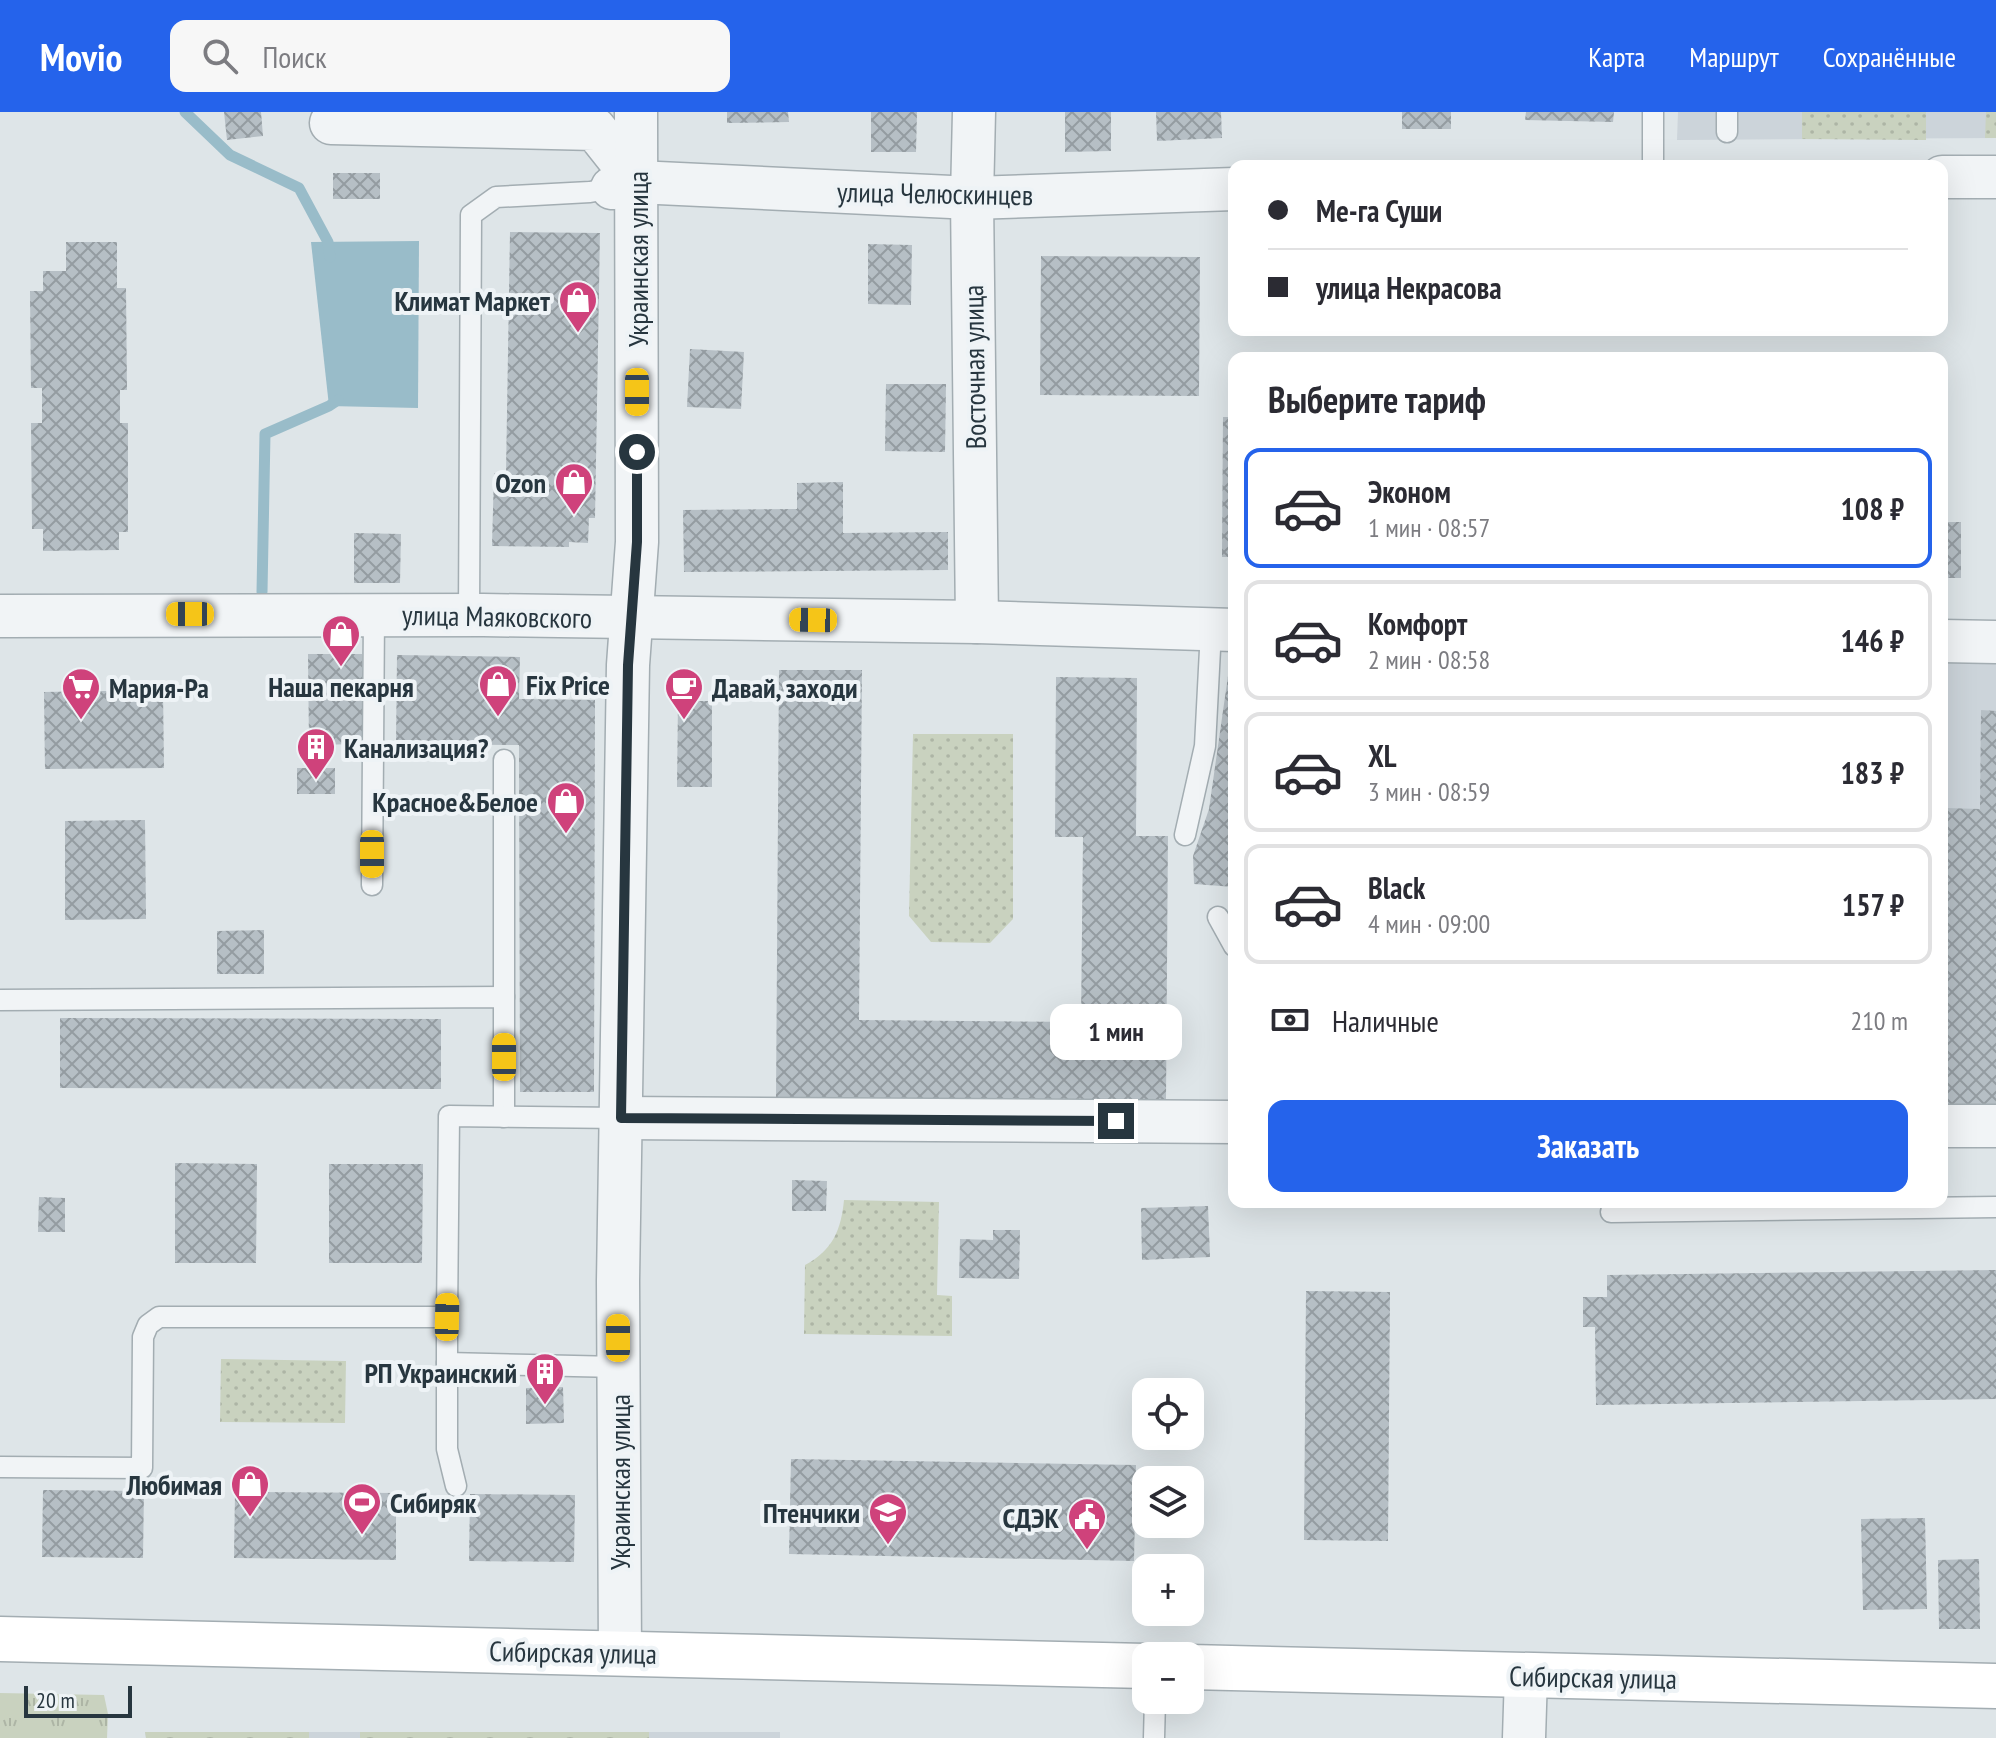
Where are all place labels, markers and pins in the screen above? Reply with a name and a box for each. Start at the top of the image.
shop icon: Климат Маркет [557,279,599,334]
place label: Климат Маркет [394,282,550,319]
shop icon: Ozon [553,461,595,516]
place label: Ozon [495,464,546,501]
shop icon: Наша пекарня [320,613,362,668]
shop icon: Fix Price [477,663,519,718]
supermarket icon: Мария-Ра [60,666,102,721]
place label: Fix Price [526,666,610,703]
cafe icon: Давай, заходи [663,666,705,721]
place label: Наша пекарня [268,668,414,705]
place label: Мария-Ра [109,669,209,706]
place label: Давай, заходи [712,669,858,706]
building icon: Канализация? [295,726,337,781]
place label: Канализация? [344,729,489,766]
shop icon: Красное&Белое [545,780,587,835]
place label: Красное&Белое [372,783,538,820]
building icon: РП Украинский [524,1351,566,1406]
place label: РП Украинский [364,1354,517,1391]
shop icon: Любимая [229,1463,271,1518]
place label: Любимая [125,1466,222,1503]
sports icon: Сибиряк [341,1481,383,1536]
place label: Сибиряк [390,1484,477,1521]
school or university icon: Птенчики [867,1491,909,1546]
place label: Птенчики [763,1494,860,1531]
public building icon: СДЭК [1066,1496,1108,1551]
place label: СДЭК [1002,1499,1059,1536]

